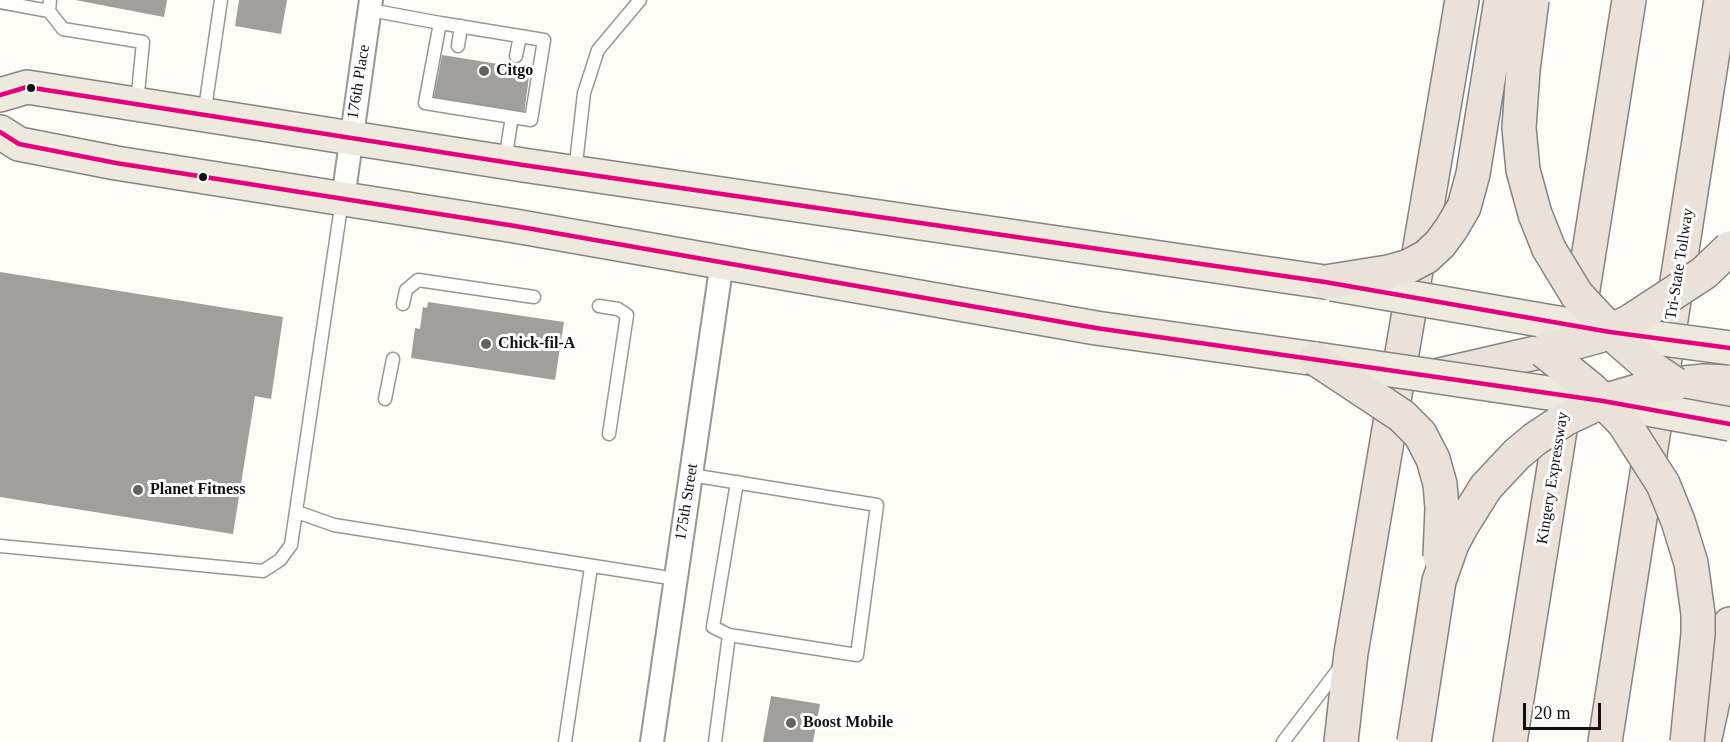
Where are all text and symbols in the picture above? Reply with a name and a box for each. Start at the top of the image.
street label: 176th Place [344,43,374,121]
place label: Citgo [496,61,533,81]
marker: Citgo [477,64,491,78]
unlabelled marker [25,82,37,94]
unlabelled marker [197,171,209,183]
street label: Tri-State Tollway [1662,207,1698,321]
place label: Chick-fil-A [498,334,575,354]
marker: Chick-fil-A [479,337,493,351]
street label: Kingery Expressway [1533,410,1573,546]
street label: 175th Street [671,462,703,542]
place label: Planet Fitness [150,480,246,500]
marker: Planet Fitness [131,483,145,497]
scale bar [1526,691,1604,729]
text: 20 m [1534,703,1571,723]
place label: Boost Mobile [803,713,893,733]
marker: Boost Mobile [784,716,798,730]

